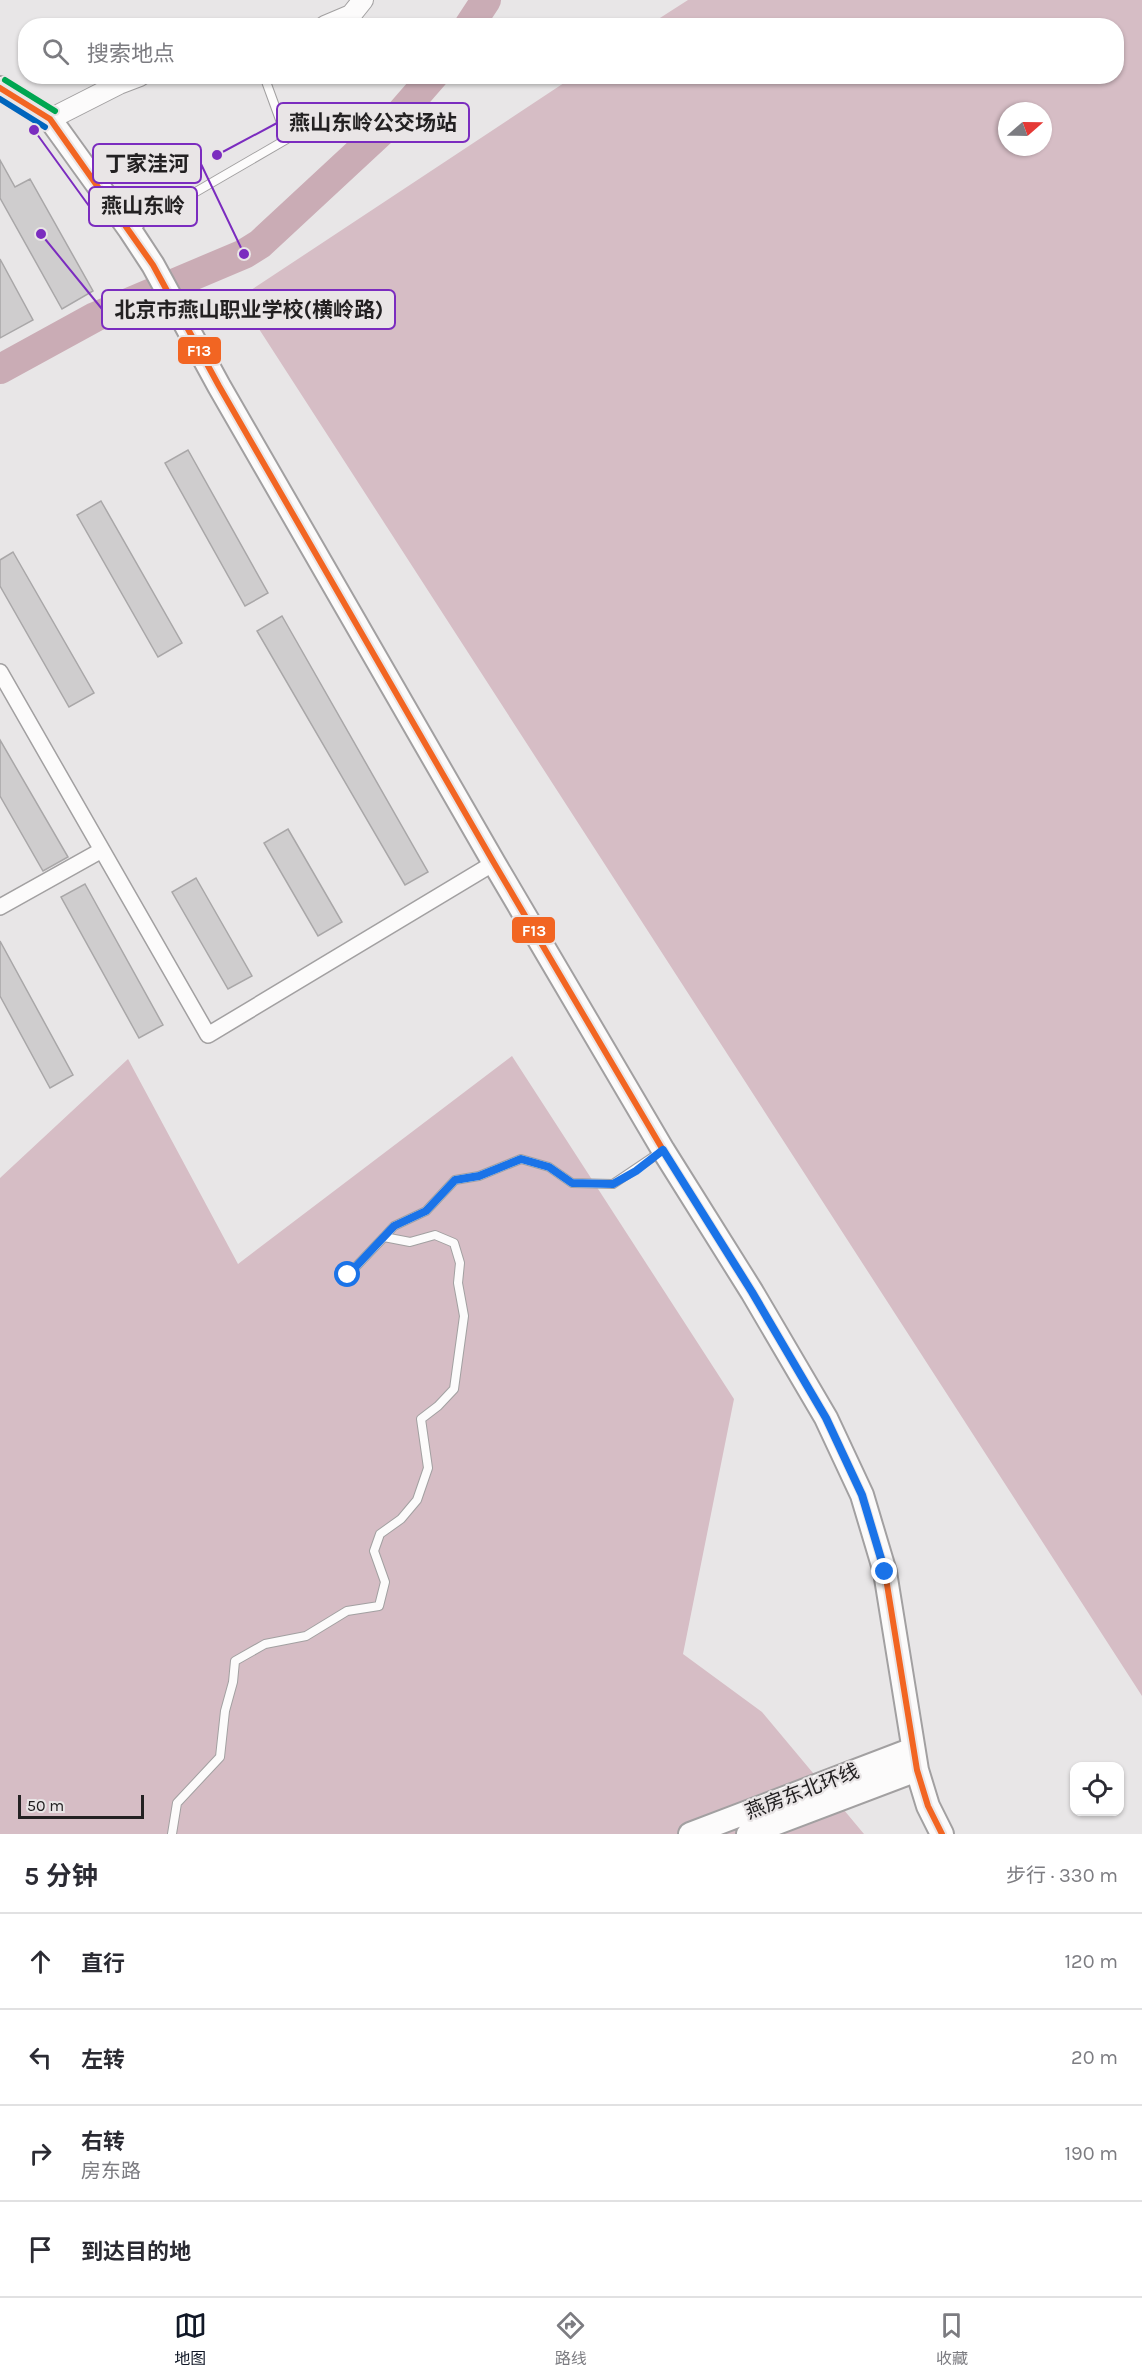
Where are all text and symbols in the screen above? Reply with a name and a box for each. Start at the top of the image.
search box [18,18,1124,84]
icon: search [39,35,72,68]
text: 搜索地点 [87,41,175,67]
north arrow [998,102,1052,156]
callout: 燕山东岭公交场站 [277,103,469,142]
text: 燕山东岭公交场站 [289,111,457,135]
callout: 丁家洼河 [93,144,201,183]
text: 丁家洼河 [105,152,189,176]
callout: 燕山东岭 [89,187,197,226]
text: 燕山东岭 [101,194,185,218]
callout: 北京市燕山职业学校(横岭路) [102,290,395,329]
text: 北京市燕山职业学校(横岭路) [115,298,383,322]
line badge: F13 [177,336,222,365]
text: F13 [187,341,211,360]
line badge: F13 [511,916,556,944]
text: F13 [522,921,546,940]
route start [334,1261,360,1287]
route end [871,1558,897,1584]
street label: 燕房东北环线 [742,1759,862,1824]
map controls [1070,1762,1124,1816]
button: locate [1070,1762,1124,1816]
scale bar [18,1792,144,1820]
text: 50 m [27,1796,64,1815]
text: 5 分钟 [24,1861,98,1892]
text: 步行 · 330 m [1006,1864,1118,1887]
icon: ahead [24,1945,57,1978]
text: 120 m [1064,1950,1118,1973]
text: 直行 [81,1951,125,1977]
icon: left [24,2041,57,2074]
text: 20 m [1071,2046,1118,2069]
text: 左转 [81,2047,125,2073]
text: 右转 [81,2129,125,2155]
icon: right [24,2137,57,2170]
text: 190 m [1064,2142,1118,2165]
text: 房东路 [81,2160,141,2183]
icon: arrive [24,2233,57,2266]
text: 到达目的地 [81,2239,191,2265]
tab: 地图 [174,2309,207,2369]
tab: 路线 [554,2309,587,2369]
tab: 收藏 [935,2309,968,2369]

